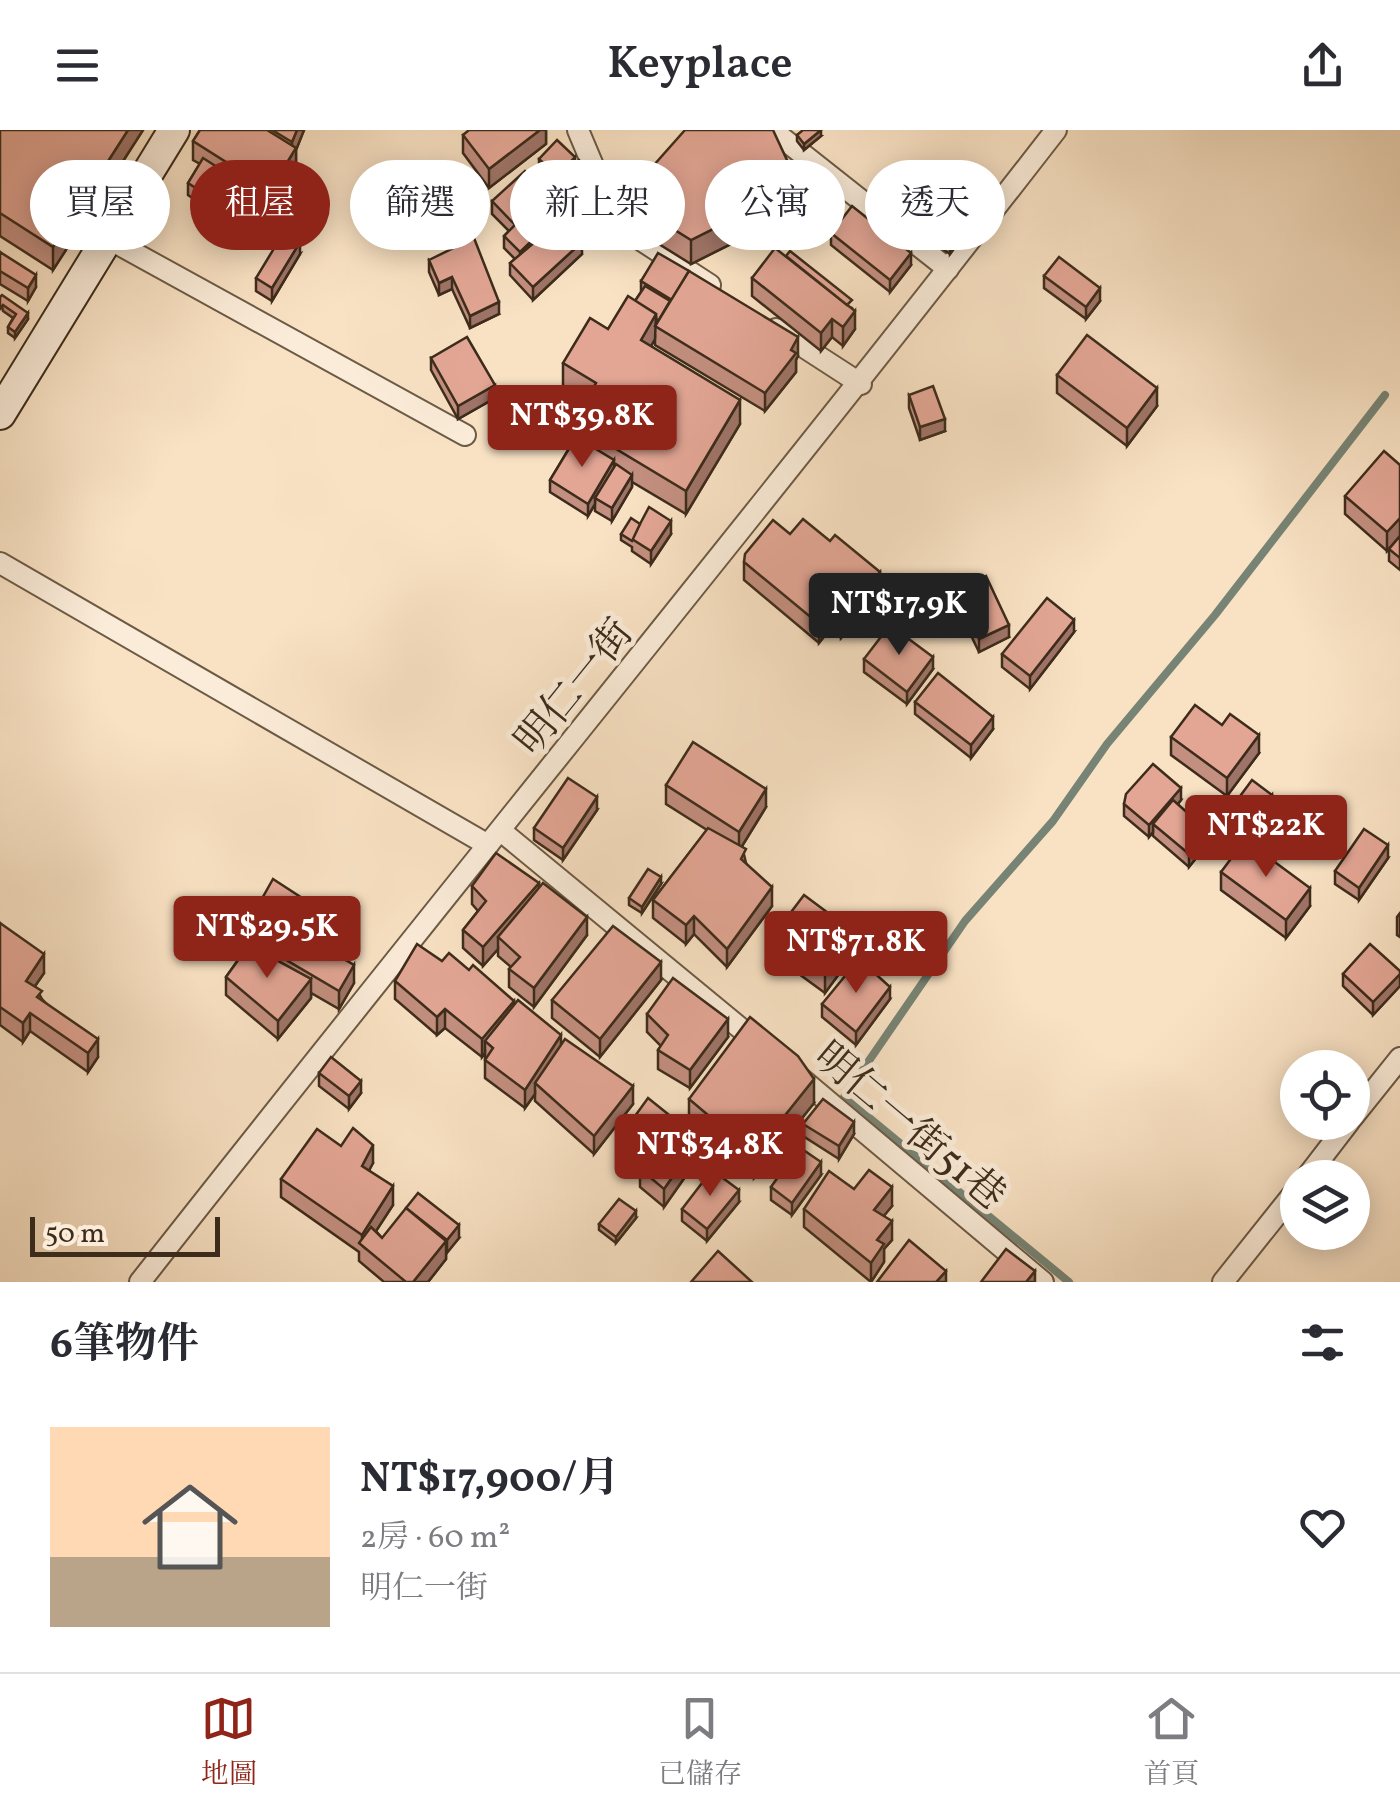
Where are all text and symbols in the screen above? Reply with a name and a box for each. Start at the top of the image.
text: Keyplace [607,34,793,97]
icon: menu [50,38,105,93]
icon: share [1295,38,1350,93]
chip: 買屋 [30,160,170,250]
chip: 租屋 [190,160,330,250]
chip: 篩選 [350,160,490,250]
chip: 新上架 [510,160,685,250]
chip: 公寓 [705,160,845,250]
chip: 透天 [865,160,1005,250]
pin: NT$39.8K [479,385,685,470]
text: NT$39.8K [510,395,654,439]
pin: NT$17.9K [796,573,1002,658]
text: NT$17.9K [831,583,967,627]
street label: 明仁一街 [504,609,648,768]
pin: NT$22K [1185,795,1347,880]
text: NT$22K [1207,805,1325,849]
pin: NT$29.5K [164,896,370,981]
text: NT$29.5K [196,906,338,950]
pin: NT$71.8K [753,911,959,996]
text: NT$71.8K [786,921,926,965]
street label: 明仁一街51巷 [801,1031,1016,1225]
map controls [1280,1050,1370,1250]
button: locate [1280,1050,1370,1140]
pin: NT$34.8K [607,1114,813,1199]
text: NT$34.8K [637,1124,783,1168]
button: layers [1280,1160,1370,1250]
scale bar [30,1212,220,1256]
text: 50 m [45,1215,105,1254]
icon: filters [1295,1315,1350,1370]
text: 6筆物件 [50,1317,199,1376]
text: NT$17,900/月 [360,1451,619,1510]
icon: home [130,1467,250,1587]
icon: heart [1295,1500,1350,1555]
text: 2房 · 60 m² [360,1517,510,1561]
text: 明仁一街 [360,1568,488,1612]
tab: 地圖 [201,1691,257,1795]
tab: 已儲存 [658,1691,742,1795]
tab: 首頁 [1143,1691,1199,1795]

